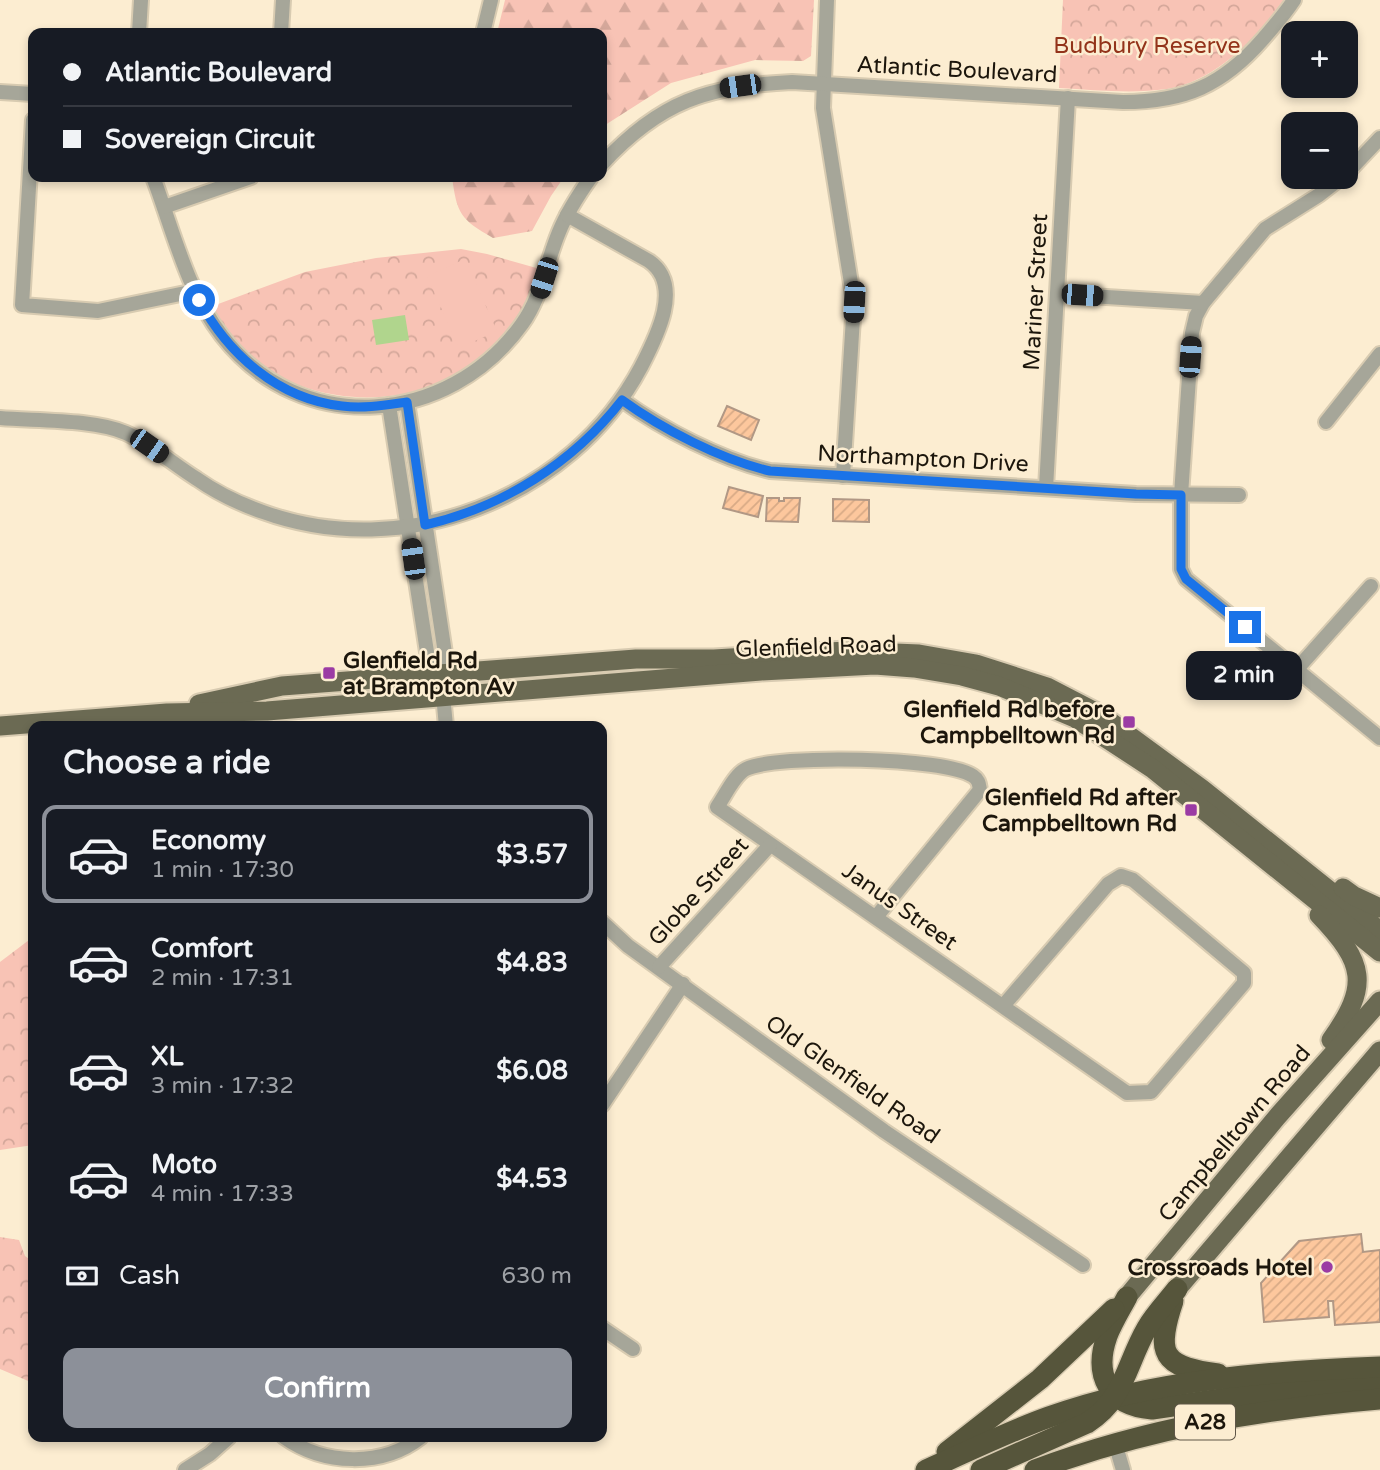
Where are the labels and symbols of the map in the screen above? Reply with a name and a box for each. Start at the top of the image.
park label: Budbury Reserve [1053,32,1241,60]
street label: Atlantic Boulevard [856,51,1058,89]
car [718,73,763,99]
street label: Mariner Street [1018,213,1054,371]
car [528,255,561,301]
car [843,280,866,324]
car [1061,283,1104,307]
route start [183,284,215,316]
car [1179,335,1202,379]
car [126,425,173,467]
street label: Northampton Drive [817,439,1029,479]
car [400,537,427,581]
route end [1229,611,1261,643]
street label: Glenfield Road [735,630,897,664]
place label: Glenfield Rd at Brampton Av [343,647,515,701]
callout: 2 min [1187,652,1303,700]
marker: Glenfield Rd at Brampton Av [321,665,337,681]
place label: Glenfield Rd before Campbelltown Rd [903,696,1115,750]
marker: Glenfield Rd before Campbelltown Rd [1121,714,1137,730]
place label: Glenfield Rd after Campbelltown Rd [982,784,1178,838]
marker: Glenfield Rd after Campbelltown Rd [1183,802,1199,818]
street label: Globe Street [643,831,755,952]
street label: Janus Street [836,857,963,957]
street label: Old Glenfield Road [760,1009,945,1150]
street label: Campbelltown Road [1153,1040,1317,1228]
place label: Crossroads Hotel [1127,1254,1313,1282]
marker: Crossroads Hotel [1319,1259,1335,1275]
road number: A28 [1175,1404,1235,1440]

